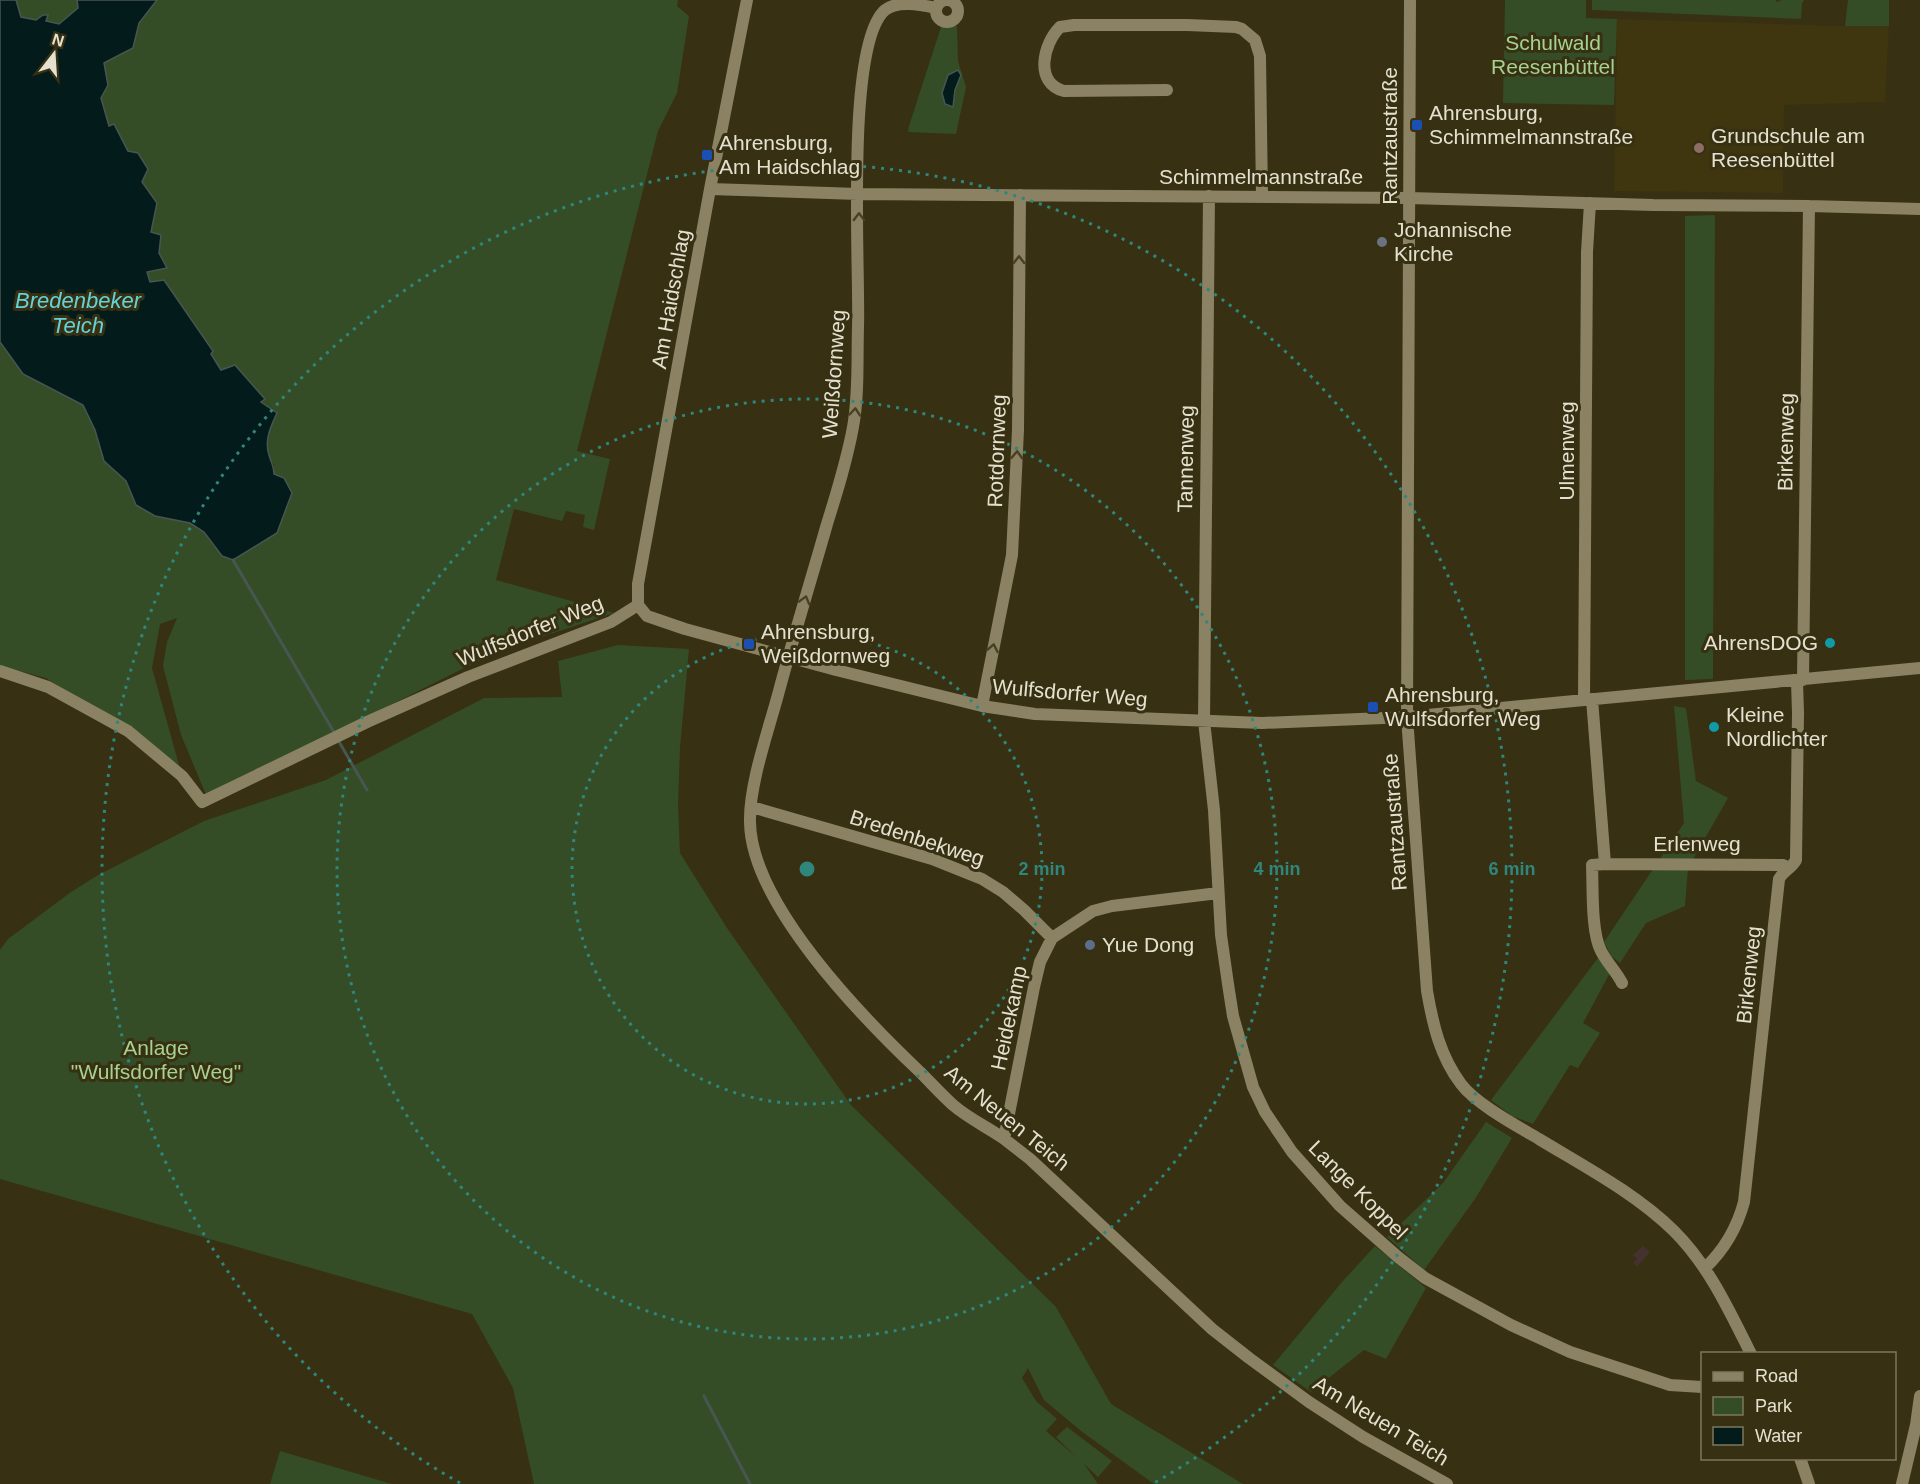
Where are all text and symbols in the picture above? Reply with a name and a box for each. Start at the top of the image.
north arrow [24,24,84,84]
text: N [50,30,66,50]
park label: Schulwald Reesenbüttel [1491,31,1615,78]
street label: Rantzaustraße [1378,67,1401,205]
place label: Ahrensburg, Schimmelmannstraße [1429,101,1633,148]
marker: Ahrensburg, Schimmelmannstraße [1410,118,1424,132]
place label: Grundschule am Reesenbüttel [1711,124,1865,171]
place label: Ahrensburg, Am Haidschlag [719,131,860,178]
marker: Grundschule am Reesenbüttel [1692,141,1706,155]
marker: Ahrensburg, Am Haidschlag [700,148,714,162]
street label: Schimmelmannstraße [1159,165,1363,188]
one-way arrow [853,212,865,221]
place label: Johannische Kirche [1394,218,1512,265]
street label: Am Haidschlag [647,227,694,370]
marker: Johannische Kirche [1375,235,1389,249]
one-way arrow [1013,256,1026,265]
water label: Bredenbeker Teich [15,288,143,338]
street label: Weißdornweg [818,309,849,439]
street label: Birkenweg [1773,393,1798,491]
street label: Rotdornweg [983,394,1010,508]
street label: Ulmenweg [1555,401,1578,501]
street label: Tannenweg [1173,405,1198,513]
one-way arrow [848,407,861,416]
one-way arrow [1011,451,1024,460]
street label: Wulfsdorfer Weg [453,591,606,670]
one-way arrow [798,595,810,606]
place label: Ahrensburg, Weißdornweg [761,620,890,667]
place label: AhrensDOG [1704,631,1818,654]
marker: AhrensDOG [1823,636,1837,650]
marker: Ahrensburg, Weißdornweg [742,637,756,651]
one-way arrow [986,643,999,653]
street label: Wulfsdorfer Weg [992,674,1149,711]
place label: Ahrensburg, Wulfsdorfer Weg [1385,683,1541,730]
marker: Ahrensburg, Wulfsdorfer Weg [1366,700,1380,714]
place label: Kleine Nordlichter [1726,703,1828,750]
marker: Kleine Nordlichter [1707,720,1721,734]
street label: Rantzaustraße [1378,753,1411,892]
street label: Bredenbekweg [847,805,987,870]
street label: Erlenweg [1653,832,1741,855]
centre of rings [797,859,817,879]
text: 2 min [1018,859,1066,879]
text: 4 min [1253,859,1301,879]
text: 6 min [1488,859,1536,879]
street label: Birkenweg [1732,925,1765,1025]
place label: Yue Dong [1102,933,1194,956]
marker: Yue Dong [1083,938,1097,952]
street label: Heidekamp [986,964,1031,1072]
park label: Anlage "Wulfsdorfer Weg" [71,1036,241,1083]
street label: Am Neuen Teich [940,1060,1074,1175]
street label: Lange Koppel [1304,1136,1412,1244]
legend [1701,1352,1896,1460]
text: Road [1755,1366,1798,1386]
street label: Am Neuen Teich [1309,1371,1453,1470]
text: Park [1755,1396,1793,1416]
text: Water [1755,1426,1802,1446]

